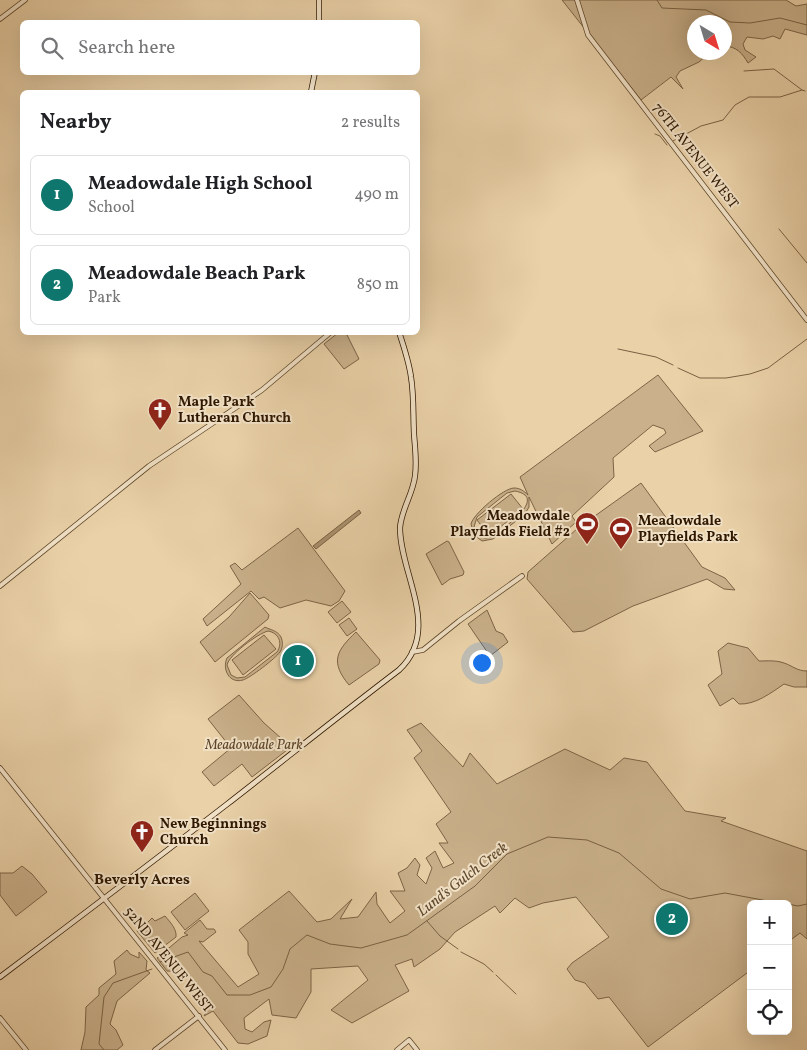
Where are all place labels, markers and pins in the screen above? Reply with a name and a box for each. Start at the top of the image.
place label: Maple Park Lutheran Church [178,393,291,428]
church icon: Maple Park Lutheran Church [147,397,173,431]
place label: Meadowdale Playfields Field #2 [450,507,570,542]
sports icon: Meadowdale Playfields Field #2 [574,511,600,545]
place label: Meadowdale Playfields Park [638,512,739,547]
sports icon: Meadowdale Playfields Park [608,516,634,550]
pin: 1 [282,642,314,680]
place label: New Beginnings Church [160,815,267,850]
church icon: New Beginnings Church [129,819,155,853]
pin: 2 [656,900,688,938]

